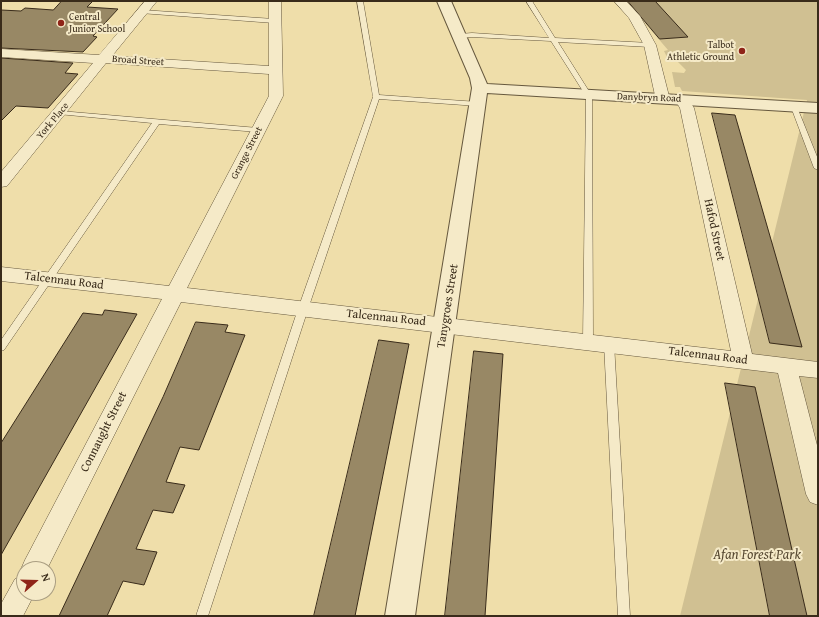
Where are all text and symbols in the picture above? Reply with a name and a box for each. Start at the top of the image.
place label: Central Junior School [69,11,125,34]
marker: Central Junior School [56,18,66,28]
place label: Talbot Athletic Ground [667,39,734,62]
marker: Talbot Athletic Ground [737,46,747,56]
street label: Broad Street [111,53,165,69]
street label: Danybryn Road [617,91,681,105]
street label: York Place [34,100,72,142]
street label: Grange Street [229,125,265,181]
street label: Hafod Street [700,198,728,262]
street label: Tanygroes Street [434,263,462,349]
street label: Talcennau Road [24,269,104,293]
street label: Talcennau Road [346,307,426,329]
street label: Talcennau Road [668,344,748,368]
street label: Connaught Street [78,389,130,475]
park label: Afan Forest Park [713,547,801,563]
north arrow [16,561,56,601]
text: N [38,571,55,583]

